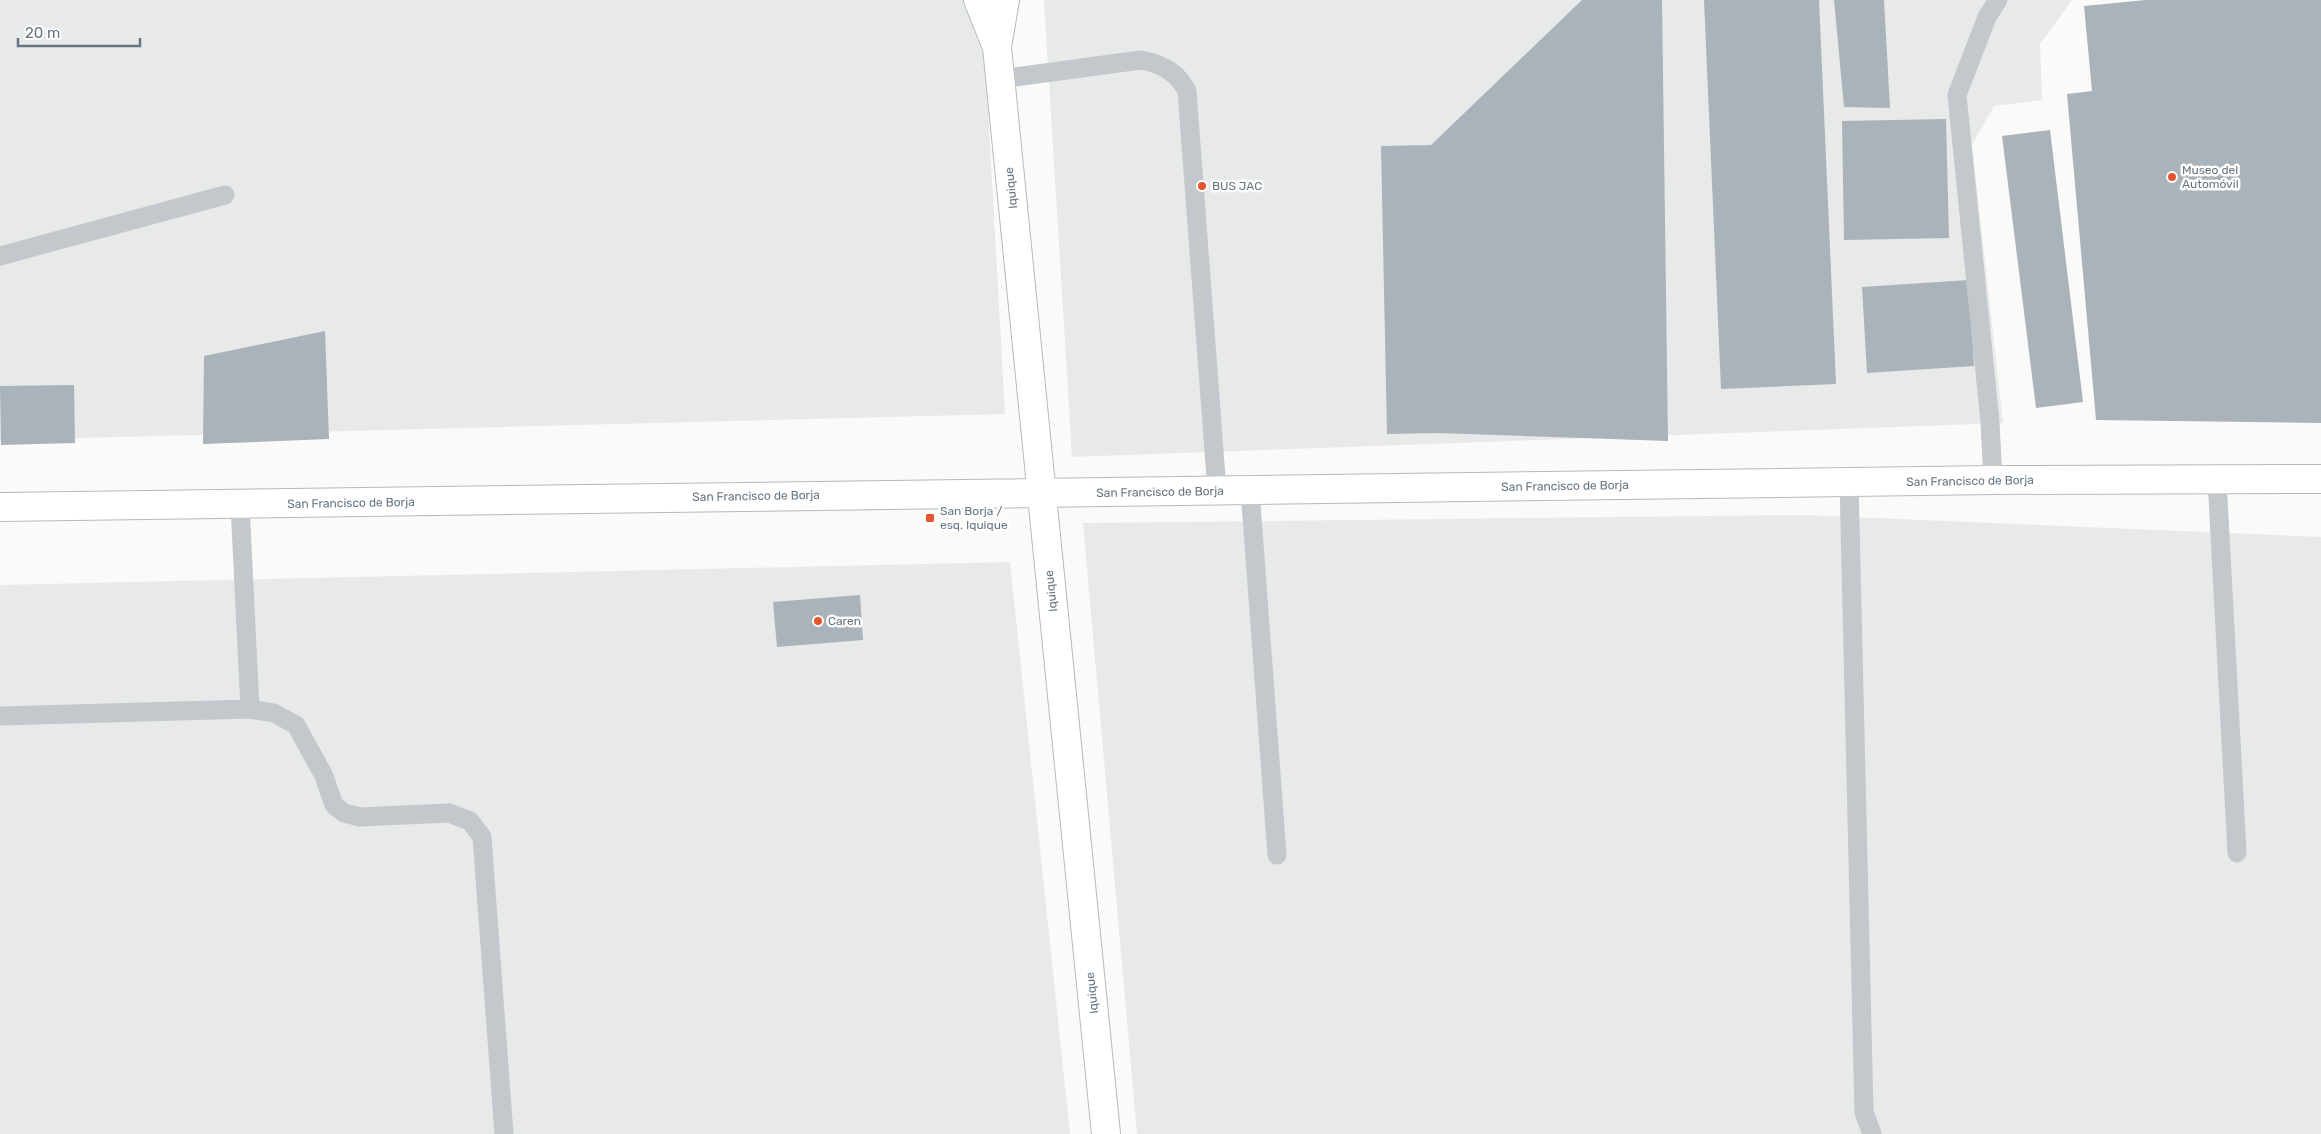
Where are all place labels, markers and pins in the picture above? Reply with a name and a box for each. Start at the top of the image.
place label: Museo del Automóvil [2182,163,2239,191]
marker: Museo del Automóvil [2166,171,2178,183]
place label: BUS JAC [1212,179,1262,193]
marker: BUS JAC [1196,180,1208,192]
place label: San Borja / esq. Iquique [940,504,1008,532]
marker: San Borja / esq. Iquique [924,512,936,524]
place label: Caren [828,614,861,628]
marker: Caren [812,615,824,627]

